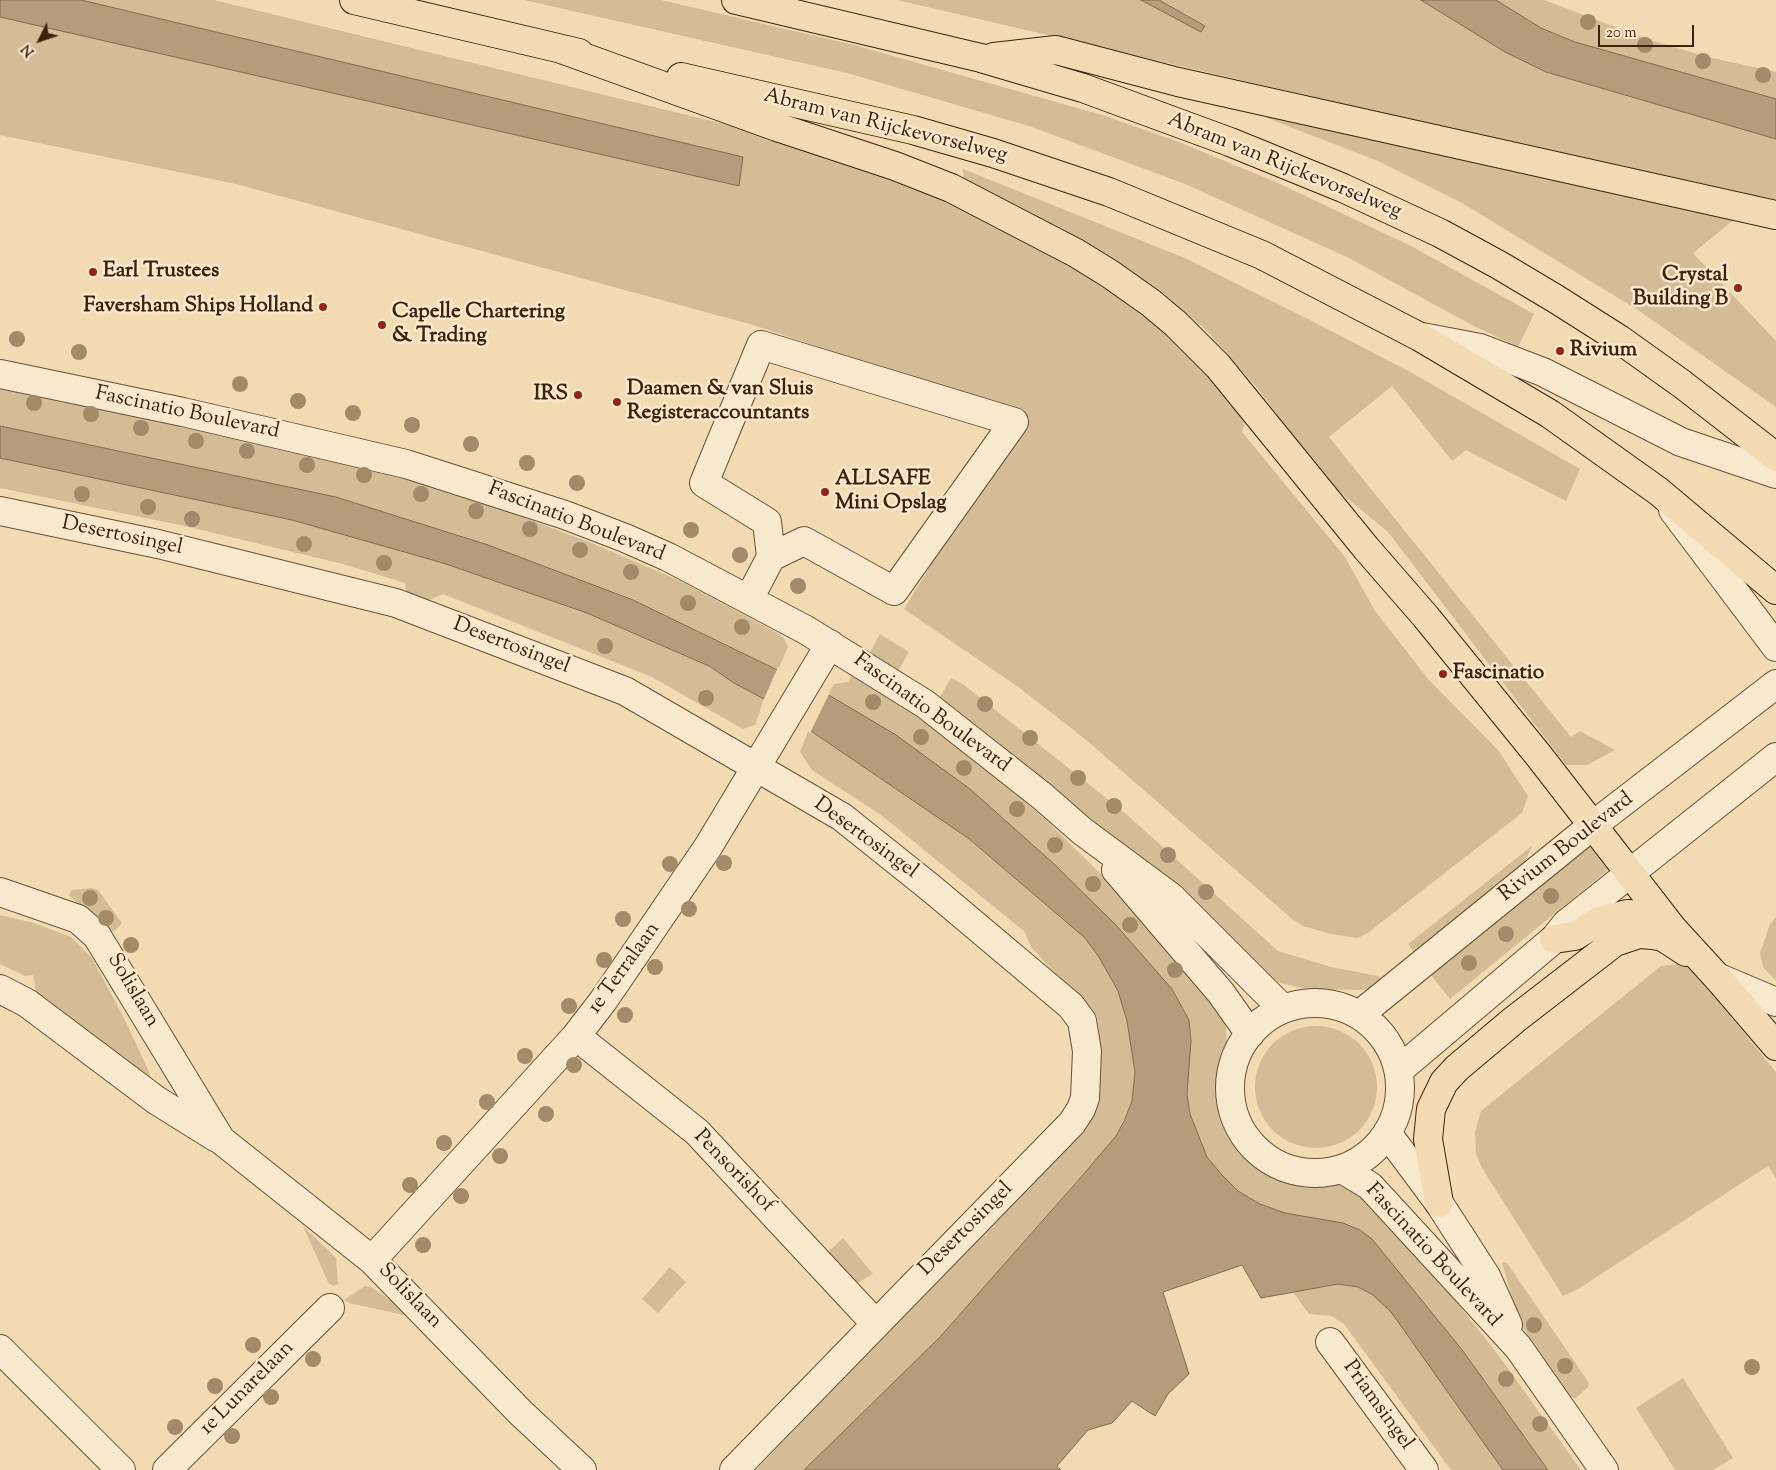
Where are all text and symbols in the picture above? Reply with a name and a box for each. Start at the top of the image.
north arrow [15,15,65,65]
scale bar [1601,15,1697,47]
text: 20 m [1606,23,1637,44]
text: N [17,39,40,61]
street label: Abram van Rijckevorselweg [760,84,1010,170]
street label: Abram van Rijckevorselweg [1163,108,1405,226]
place label: Earl Trustees [103,259,219,285]
place label: Crystal Building B [1633,263,1728,313]
marker: Earl Trustees [87,266,99,278]
marker: Crystal Building B [1732,282,1744,294]
place label: Faversham Ships Holland [84,294,313,320]
place label: Capelle Chartering & Trading [392,300,565,350]
marker: Faversham Ships Holland [317,301,329,313]
marker: Capelle Chartering & Trading [376,319,388,331]
place label: Rivium [1570,338,1637,364]
marker: Rivium [1554,345,1566,357]
place label: Daamen & van Sluis Registeraccountants [627,377,813,427]
street label: Fascinatio Boulevard [93,382,281,446]
place label: IRS [534,382,568,408]
marker: IRS [572,389,584,401]
marker: Daamen & van Sluis Registeraccountants [611,396,623,408]
place label: ALLSAFE Mini Opslag [835,467,946,517]
street label: Fascinatio Boulevard [484,478,668,568]
marker: ALLSAFE Mini Opslag [819,486,831,498]
street label: Desertosingel [59,512,185,562]
street label: Desertosingel [449,613,573,681]
street label: Fascinatio Boulevard [848,649,1014,779]
place label: Fascinatio [1453,661,1544,687]
marker: Fascinatio [1437,668,1449,680]
street label: Rivium Boulevard [1495,788,1639,908]
street label: Desertosingel [808,793,922,885]
street label: 1e Terralaan [583,918,667,1020]
street label: Solislaan [100,950,164,1032]
street label: Pensorishof [687,1125,779,1219]
street label: Desertosingel [915,1178,1019,1282]
street label: Fascinatio Boulevard [1359,1179,1505,1333]
street label: Solislaan [372,1259,446,1335]
street label: 1e Lunarelaan [196,1337,300,1441]
street label: Priamsingel [1336,1356,1418,1456]

